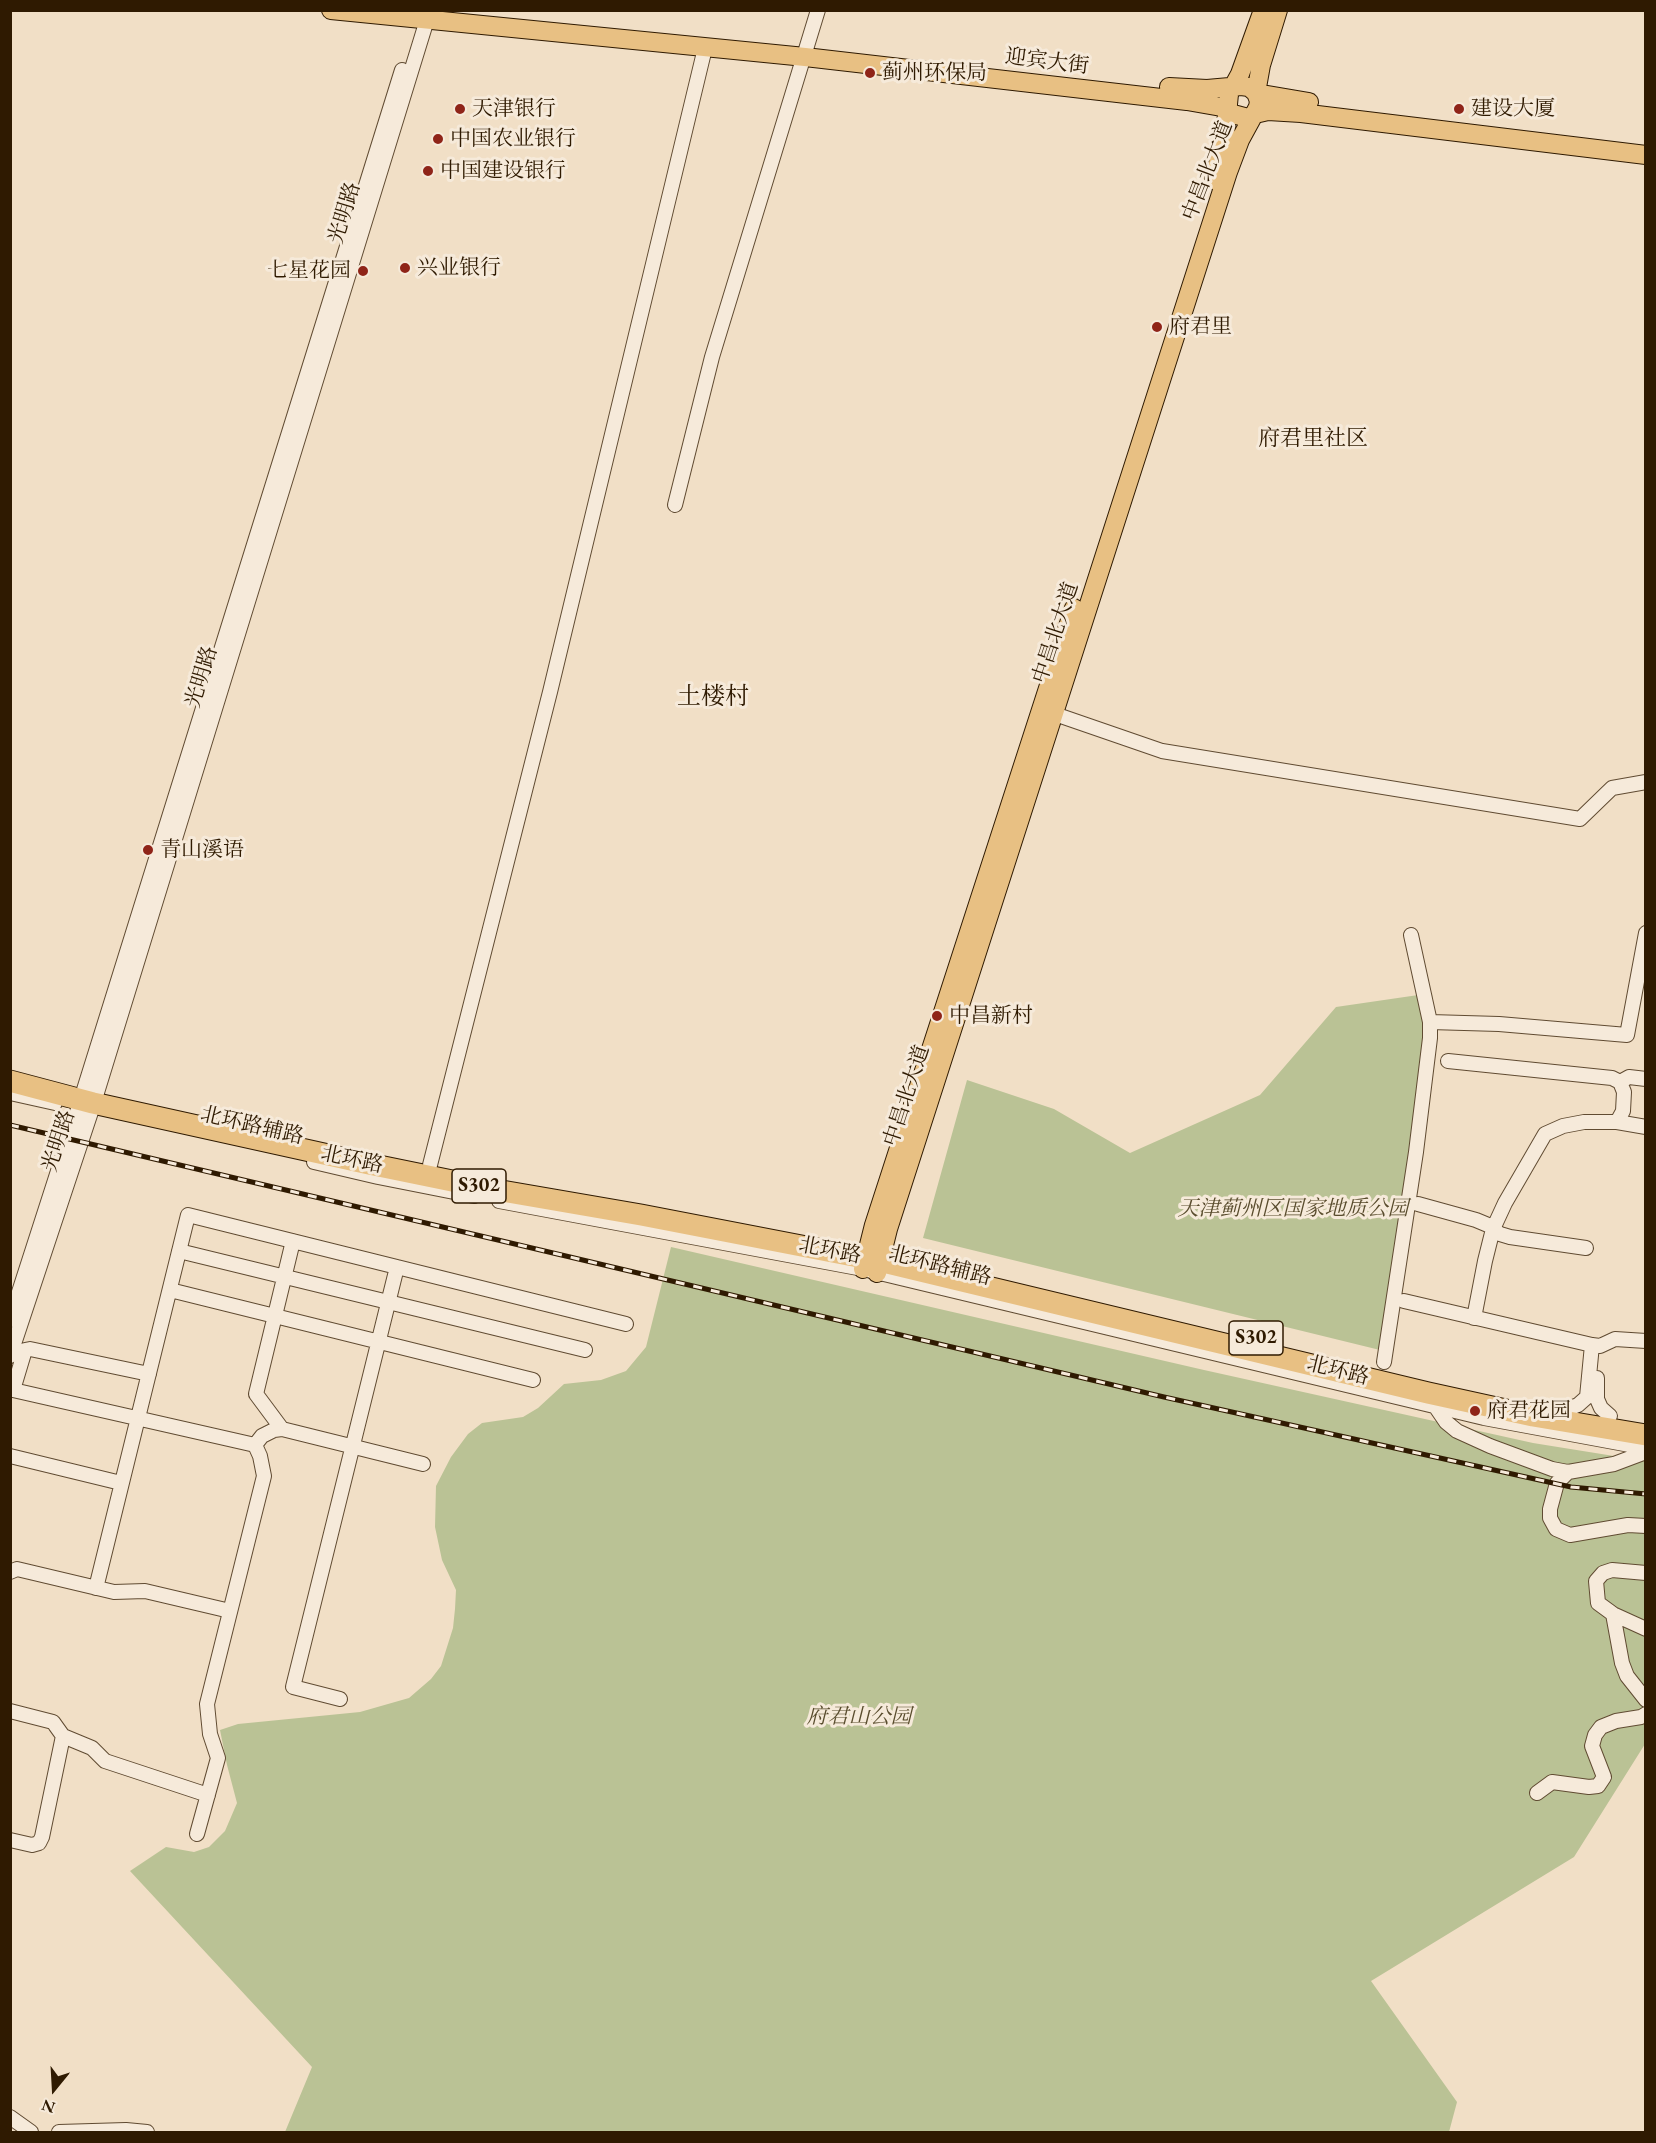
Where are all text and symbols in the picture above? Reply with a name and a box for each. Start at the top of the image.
street label: 迎宾大街 [1004,44,1090,80]
place label: 蓟州环保局 [882,60,987,86]
marker: 蓟州环保局 [863,66,877,80]
place label: 天津银行 [472,96,556,122]
place label: 建设大厦 [1471,96,1555,122]
marker: 天津银行 [453,102,467,116]
marker: 建设大厦 [1452,102,1466,116]
street label: 中昌北大道 [1177,117,1239,225]
place label: 中国农业银行 [450,126,576,152]
marker: 中国农业银行 [431,132,445,146]
place label: 中国建设银行 [440,158,566,184]
marker: 中国建设银行 [421,164,435,178]
street label: 光明路 [324,179,366,247]
place label: 兴业银行 [417,255,501,281]
place label: 七星花园 [267,258,351,284]
marker: 兴业银行 [398,261,412,275]
marker: 七星花园 [356,264,370,278]
place label: 府君里 [1169,314,1232,340]
marker: 府君里 [1150,320,1164,334]
district label: 府君里社区 [1258,426,1368,452]
street label: 中昌北大道 [1028,579,1084,687]
street label: 光明路 [181,643,223,711]
district label: 土楼村 [677,683,749,711]
place label: 青山溪语 [160,837,244,863]
marker: 青山溪语 [141,843,155,857]
place label: 中昌新村 [949,1003,1033,1029]
marker: 中昌新村 [930,1009,944,1023]
street label: 中昌北大道 [879,1042,935,1150]
street label: 北环路辅路 [198,1102,306,1150]
street label: 光明路 [37,1107,81,1175]
street label: 北环路 [319,1141,385,1179]
road number: S302 [452,1169,506,1203]
park label: 天津蓟州区国家地质公园 [1178,1196,1408,1222]
street label: 北环路 [797,1233,863,1269]
street label: 北环路辅路 [886,1241,994,1291]
road number: S302 [1229,1321,1283,1355]
street label: 北环路 [1304,1351,1372,1391]
place label: 府君花园 [1487,1398,1571,1424]
marker: 府君花园 [1468,1404,1482,1418]
park label: 府君山公园 [807,1704,911,1730]
north arrow [24,2059,84,2119]
text: N [39,2095,58,2119]

